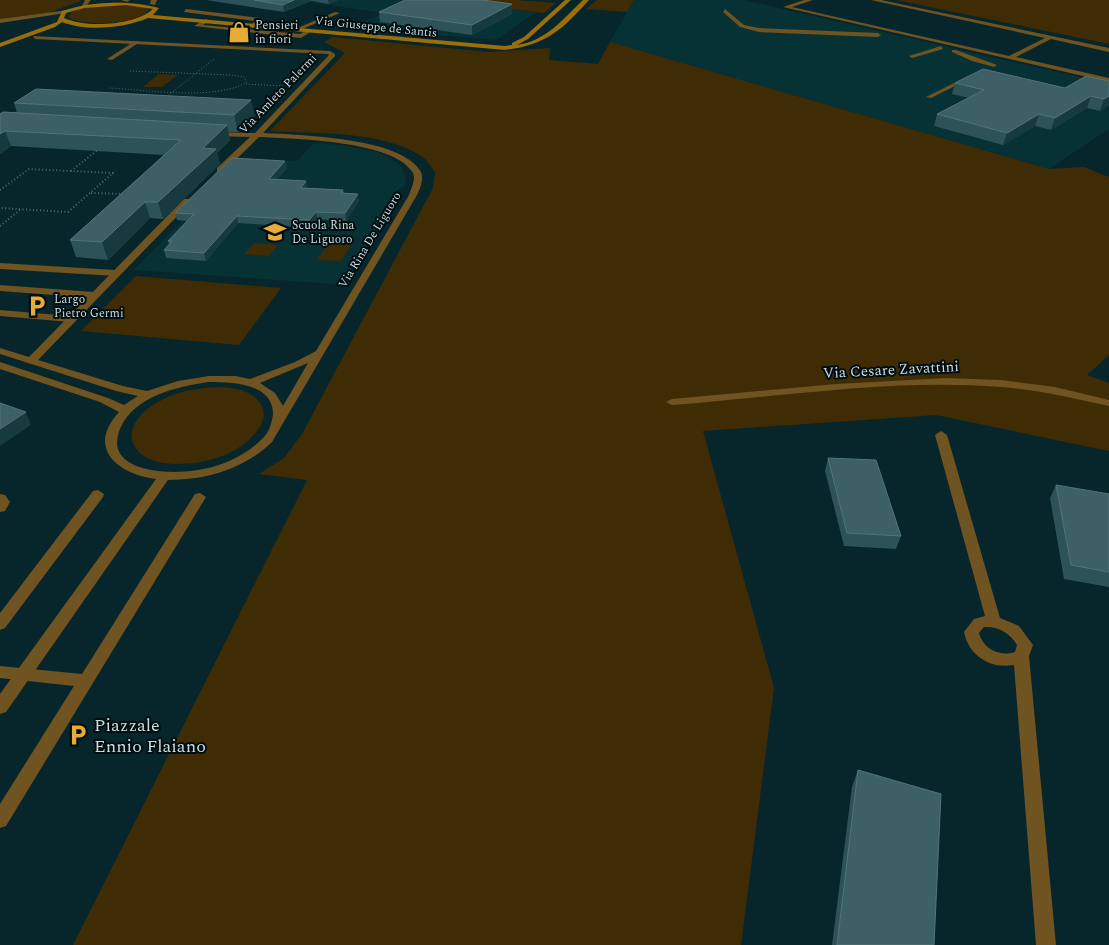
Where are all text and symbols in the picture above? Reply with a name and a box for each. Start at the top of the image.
street label: Via Giuseppe de Santis [314,11,438,43]
place label: Pensieri in fiori [255,16,299,49]
shop icon: Pensieri in fiori [226,19,252,45]
street label: Via Amleto Palermi [235,49,322,138]
street label: Via Rina De Liguoro [334,188,406,292]
place label: Scuola Rina De Liguoro [292,216,355,249]
school or university icon: Scuola Rina De Liguoro [262,219,288,245]
place label: Largo Pietro Germi [54,290,124,323]
parking icon: Largo Pietro Germi [24,293,50,319]
street label: Via Cesare Zavattini [822,355,960,385]
place label: Piazzale Ennio Flaiano [94,712,206,760]
parking icon: Piazzale Ennio Flaiano [65,722,91,748]

